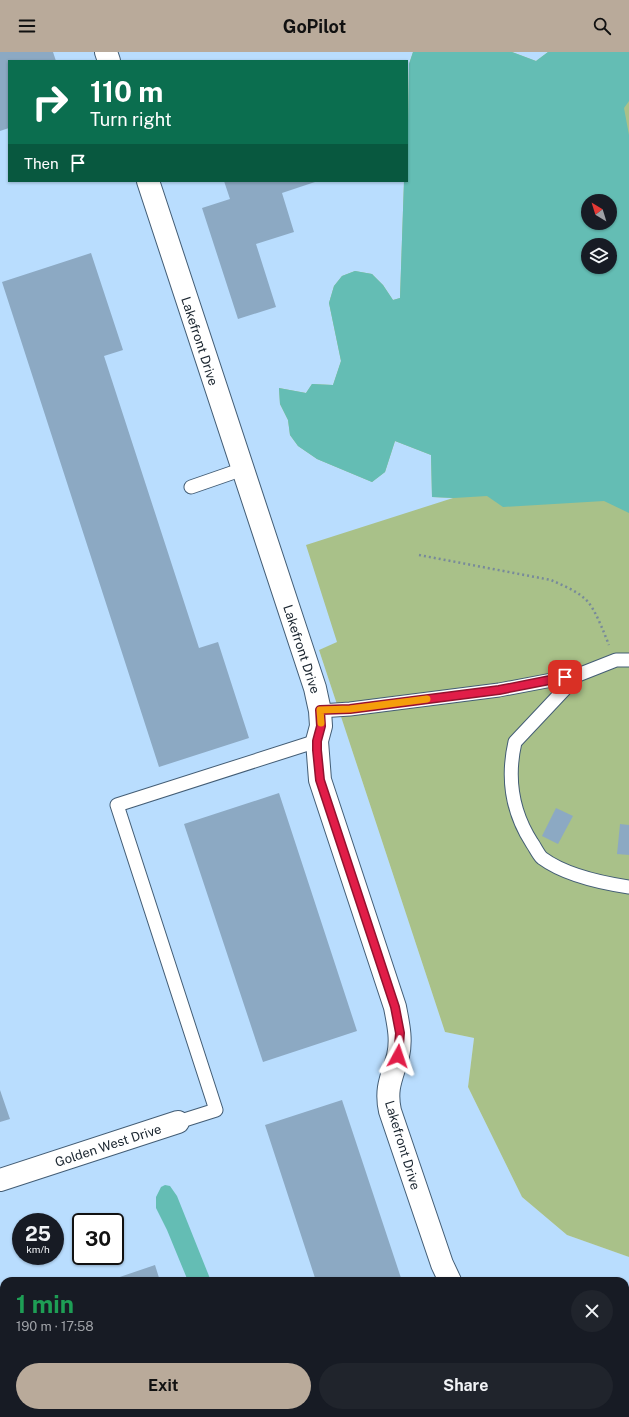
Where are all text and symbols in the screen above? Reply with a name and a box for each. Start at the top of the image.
icon: menu [16,15,38,37]
icon: search [591,15,613,37]
text: GoPilot [283,16,346,37]
text: 110 m [90,75,163,108]
icon: right [24,76,76,128]
text: Turn right [90,109,172,130]
icon: arrive [67,152,89,174]
text: Then [24,155,59,172]
north arrow [581,194,617,230]
map controls [581,194,617,274]
button: layers [581,238,617,274]
street label: Lakefront Drive [178,295,221,388]
street label: Lakefront Drive [280,603,323,696]
pin [548,660,582,694]
icon: arrive [554,666,576,688]
position arrow [377,1035,419,1077]
street label: Lakefront Drive [382,1099,423,1192]
street label: Golden West Drive [53,1121,163,1170]
speed limit sign: 30 [72,1213,124,1265]
text: 25 [25,1222,51,1246]
text: km/h [26,1243,50,1255]
text: 1 min [16,1290,74,1318]
button: close [571,1290,613,1332]
text: 190 m · 17:58 [16,1319,94,1334]
button: Exit [16,1363,311,1409]
button: Share [319,1363,613,1409]

